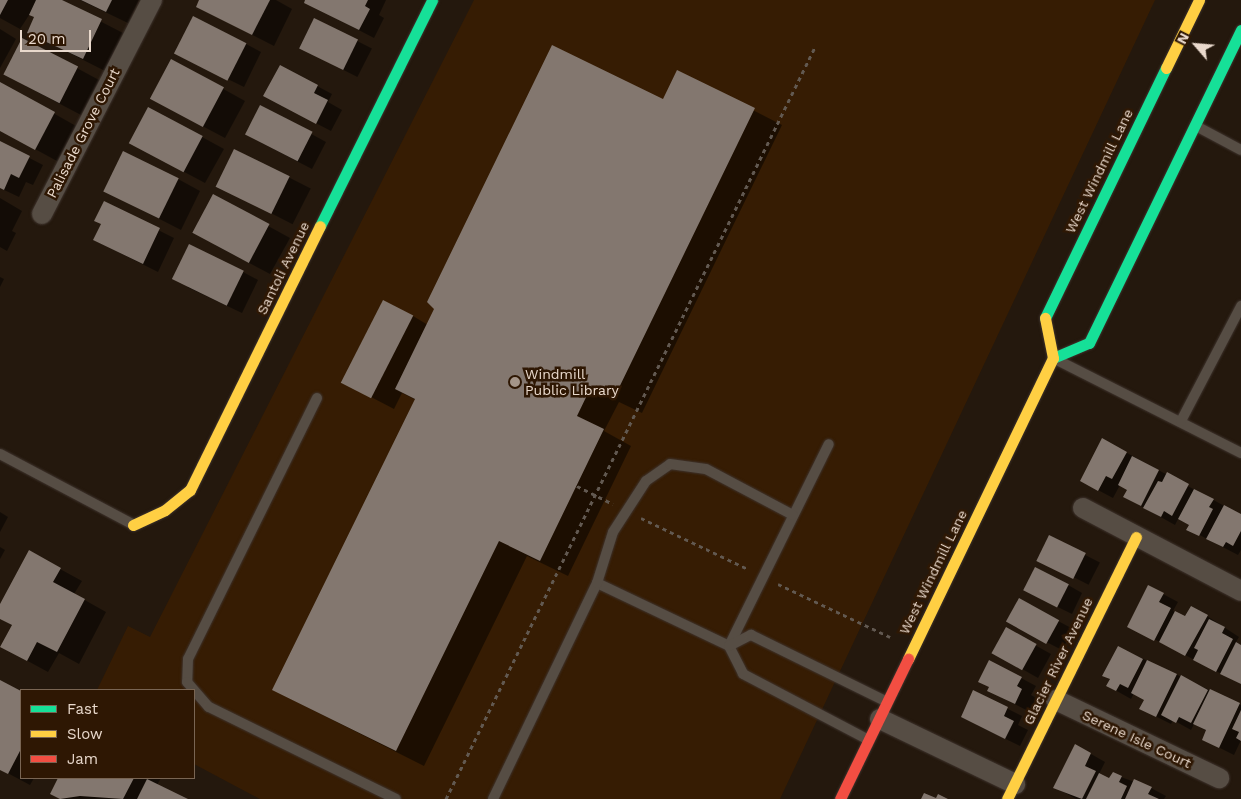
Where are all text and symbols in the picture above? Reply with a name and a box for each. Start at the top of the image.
scale bar [22,20,94,52]
north arrow [1171,20,1221,70]
text: 20 m [28,30,66,48]
text: N [1173,30,1192,46]
street label: Palisade Grove Court [43,65,123,201]
street label: West Windmill Lane [1061,106,1137,236]
street label: Santoli Avenue [253,219,313,317]
place label: Windmill Public Library [525,366,619,398]
marker: Windmill Public Library [509,376,521,388]
street label: West Windmill Lane [895,507,971,637]
street label: Glacier River Avenue [1020,594,1096,728]
legend [20,689,195,779]
text: Fast [67,700,98,718]
street label: Serene Isle Court [1080,706,1194,772]
text: Slow [67,725,103,743]
text: Jam [67,750,98,768]

